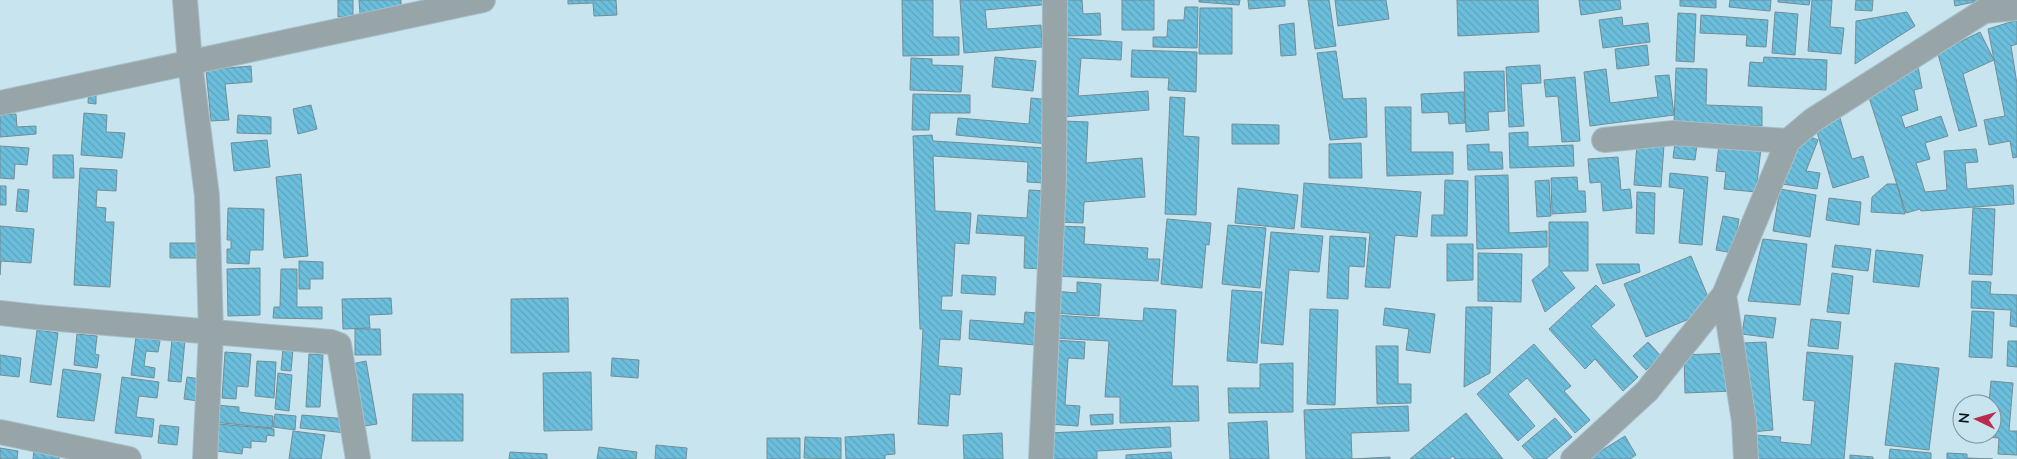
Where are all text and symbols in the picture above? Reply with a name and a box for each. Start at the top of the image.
north arrow [1952,394,2002,444]
text: N [1955,412,1972,424]

